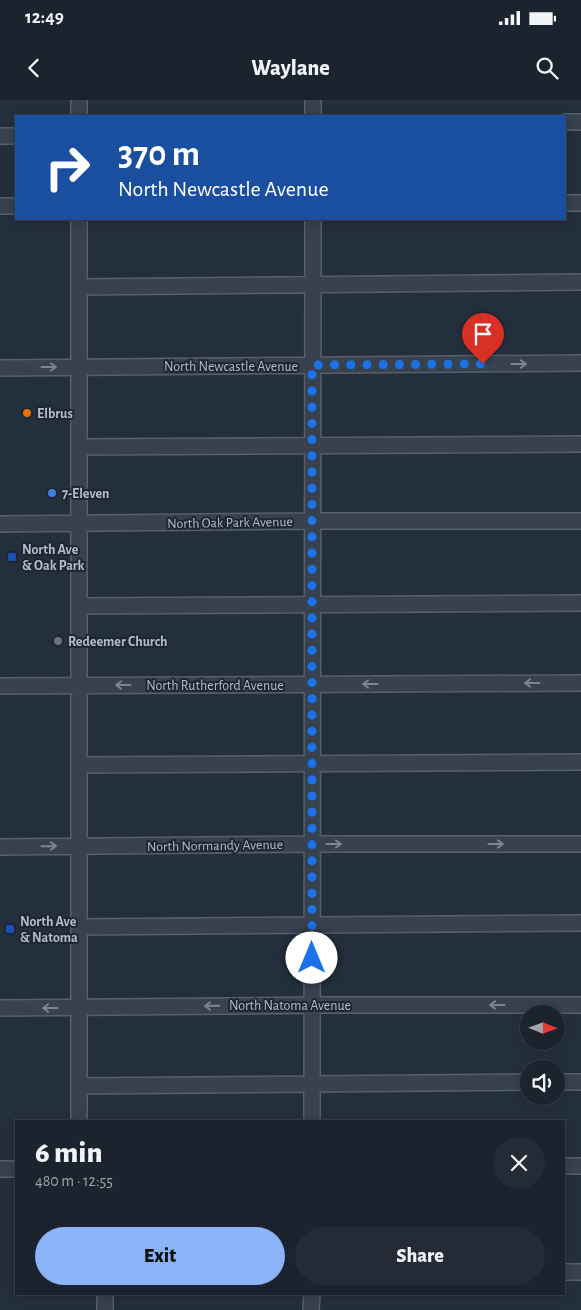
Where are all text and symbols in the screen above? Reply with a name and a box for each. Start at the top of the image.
text: 12:49 [25,8,64,27]
icon: back [20,54,48,82]
icon: search [533,54,561,82]
text: Waylane [251,57,330,79]
icon: right [35,135,100,200]
text: 370 m [118,137,200,172]
text: North Newcastle Avenue [118,178,329,200]
pin [462,313,504,364]
icon: arrive [469,320,497,348]
one-way arrow [510,359,526,369]
street label: North Newcastle Avenue [164,360,298,374]
one-way arrow [40,362,56,372]
marker: Elbrus [21,407,33,419]
place label: Elbrus [37,407,73,421]
marker: 7-Eleven [46,487,58,499]
place label: 7-Eleven [62,487,110,501]
street label: North Oak Park Avenue [167,515,293,531]
place label: North Ave & Oak Park [22,543,85,573]
marker: North Ave & Oak Park [6,551,18,563]
marker: Redeemer Church [52,635,64,647]
place label: Redeemer Church [68,635,168,649]
one-way arrow [525,678,541,688]
street label: North Rutherford Avenue [146,679,284,693]
one-way arrow [362,679,378,689]
one-way arrow [116,680,132,690]
street label: North Normandy Avenue [147,838,283,854]
one-way arrow [325,839,341,849]
one-way arrow [488,839,504,849]
one-way arrow [40,841,56,851]
place label: North Ave & Natoma [20,915,78,945]
marker: North Ave & Natoma [4,923,16,935]
position arrow [285,931,337,983]
street label: North Natoma Avenue [229,999,351,1013]
one-way arrow [490,1000,506,1010]
one-way arrow [205,1001,221,1011]
one-way arrow [42,1003,58,1013]
north arrow [520,1005,565,1050]
map controls [520,1005,565,1105]
button: sound [520,1060,565,1105]
button: close [493,1137,545,1189]
text: 6 min [35,1138,103,1168]
text: 480 m · 12:55 [35,1173,113,1189]
button: Exit [35,1227,285,1285]
button: Share [295,1227,545,1285]

